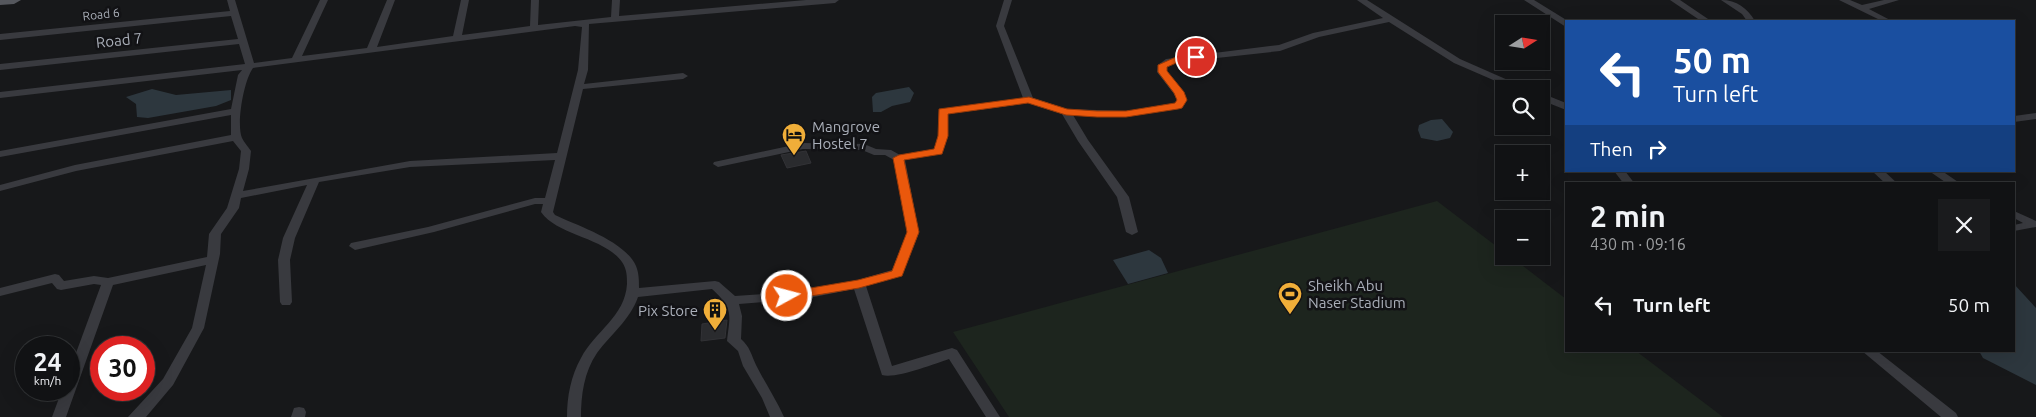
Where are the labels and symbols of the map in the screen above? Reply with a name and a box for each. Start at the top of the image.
street label: Road 6 [82,6,120,22]
north arrow [1495,15,1550,70]
street label: Road 7 [95,29,143,51]
pin [1175,36,1217,78]
place label: Mangrove Hostel 7 [812,118,880,152]
hotel icon: Mangrove Hostel 7 [781,122,807,156]
position arrow [760,269,812,321]
place label: Sheikh Abu Naser Stadium [1308,277,1406,311]
sports icon: Sheikh Abu Naser Stadium [1277,281,1303,315]
building icon: Pix Store [702,297,728,331]
place label: Pix Store [638,302,698,319]
speed limit sign: 30 [90,336,155,401]

